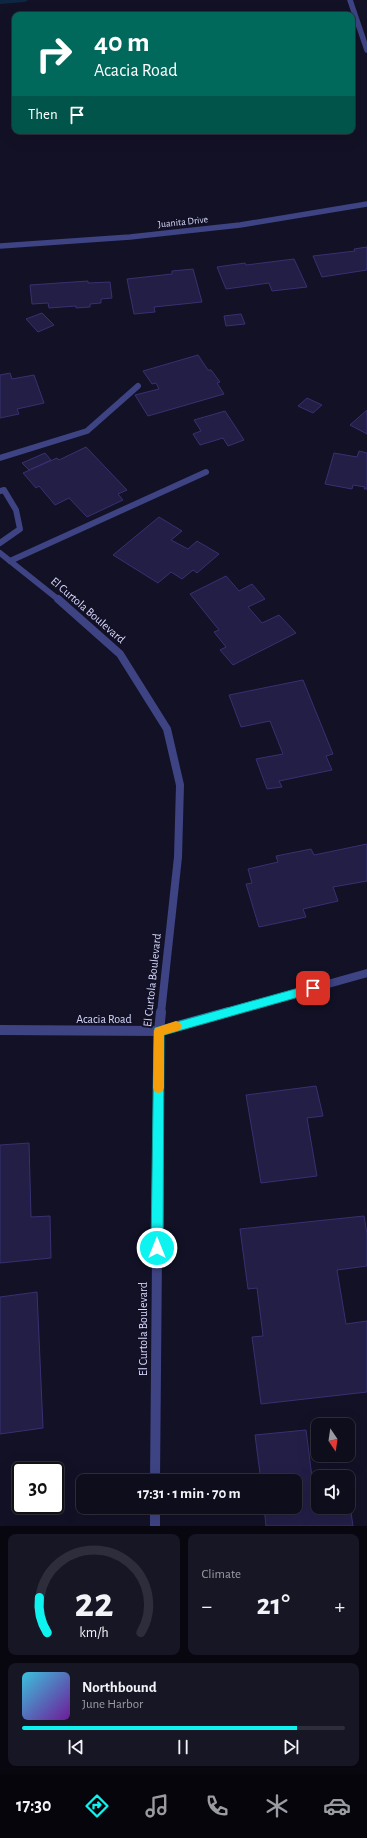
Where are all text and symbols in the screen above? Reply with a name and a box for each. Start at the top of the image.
icon: right [28,28,80,80]
text: 40 m [94,29,150,57]
text: Acacia Road [94,62,178,80]
icon: arrive [66,104,88,126]
text: Then [28,107,58,122]
street label: Juanita Drive [157,214,209,230]
street label: El Curtola Boulevard [49,575,127,645]
street label: El Curtola Boulevard [141,933,163,1027]
pin [296,971,330,1005]
icon: arrive [302,977,324,999]
street label: Acacia Road [76,1013,132,1025]
position arrow [136,1227,178,1269]
street label: El Curtola Boulevard [137,1282,149,1376]
north arrow [311,1418,355,1462]
map controls [311,1418,355,1514]
speed limit sign: 30 [12,1462,64,1514]
button: sound [311,1470,355,1514]
text: 17:31 · 1 min · 70 m [137,1486,241,1501]
text: Climate [202,1568,241,1581]
text: 22 [74,1582,113,1623]
text: 21° [256,1590,290,1620]
text: − [202,1595,212,1617]
text: + [334,1595,345,1617]
text: km/h [79,1625,108,1639]
text: Northbound [82,1680,157,1695]
text: June Harbor [82,1698,143,1711]
icon: previous [65,1736,87,1758]
icon: pause [172,1736,194,1758]
icon: next [280,1736,302,1758]
icon: directions [83,1792,111,1820]
icon: music [143,1792,171,1820]
icon: phone [203,1792,231,1820]
icon: climate [263,1792,291,1820]
icon: car [323,1792,351,1820]
text: 17:30 [16,1797,51,1815]

